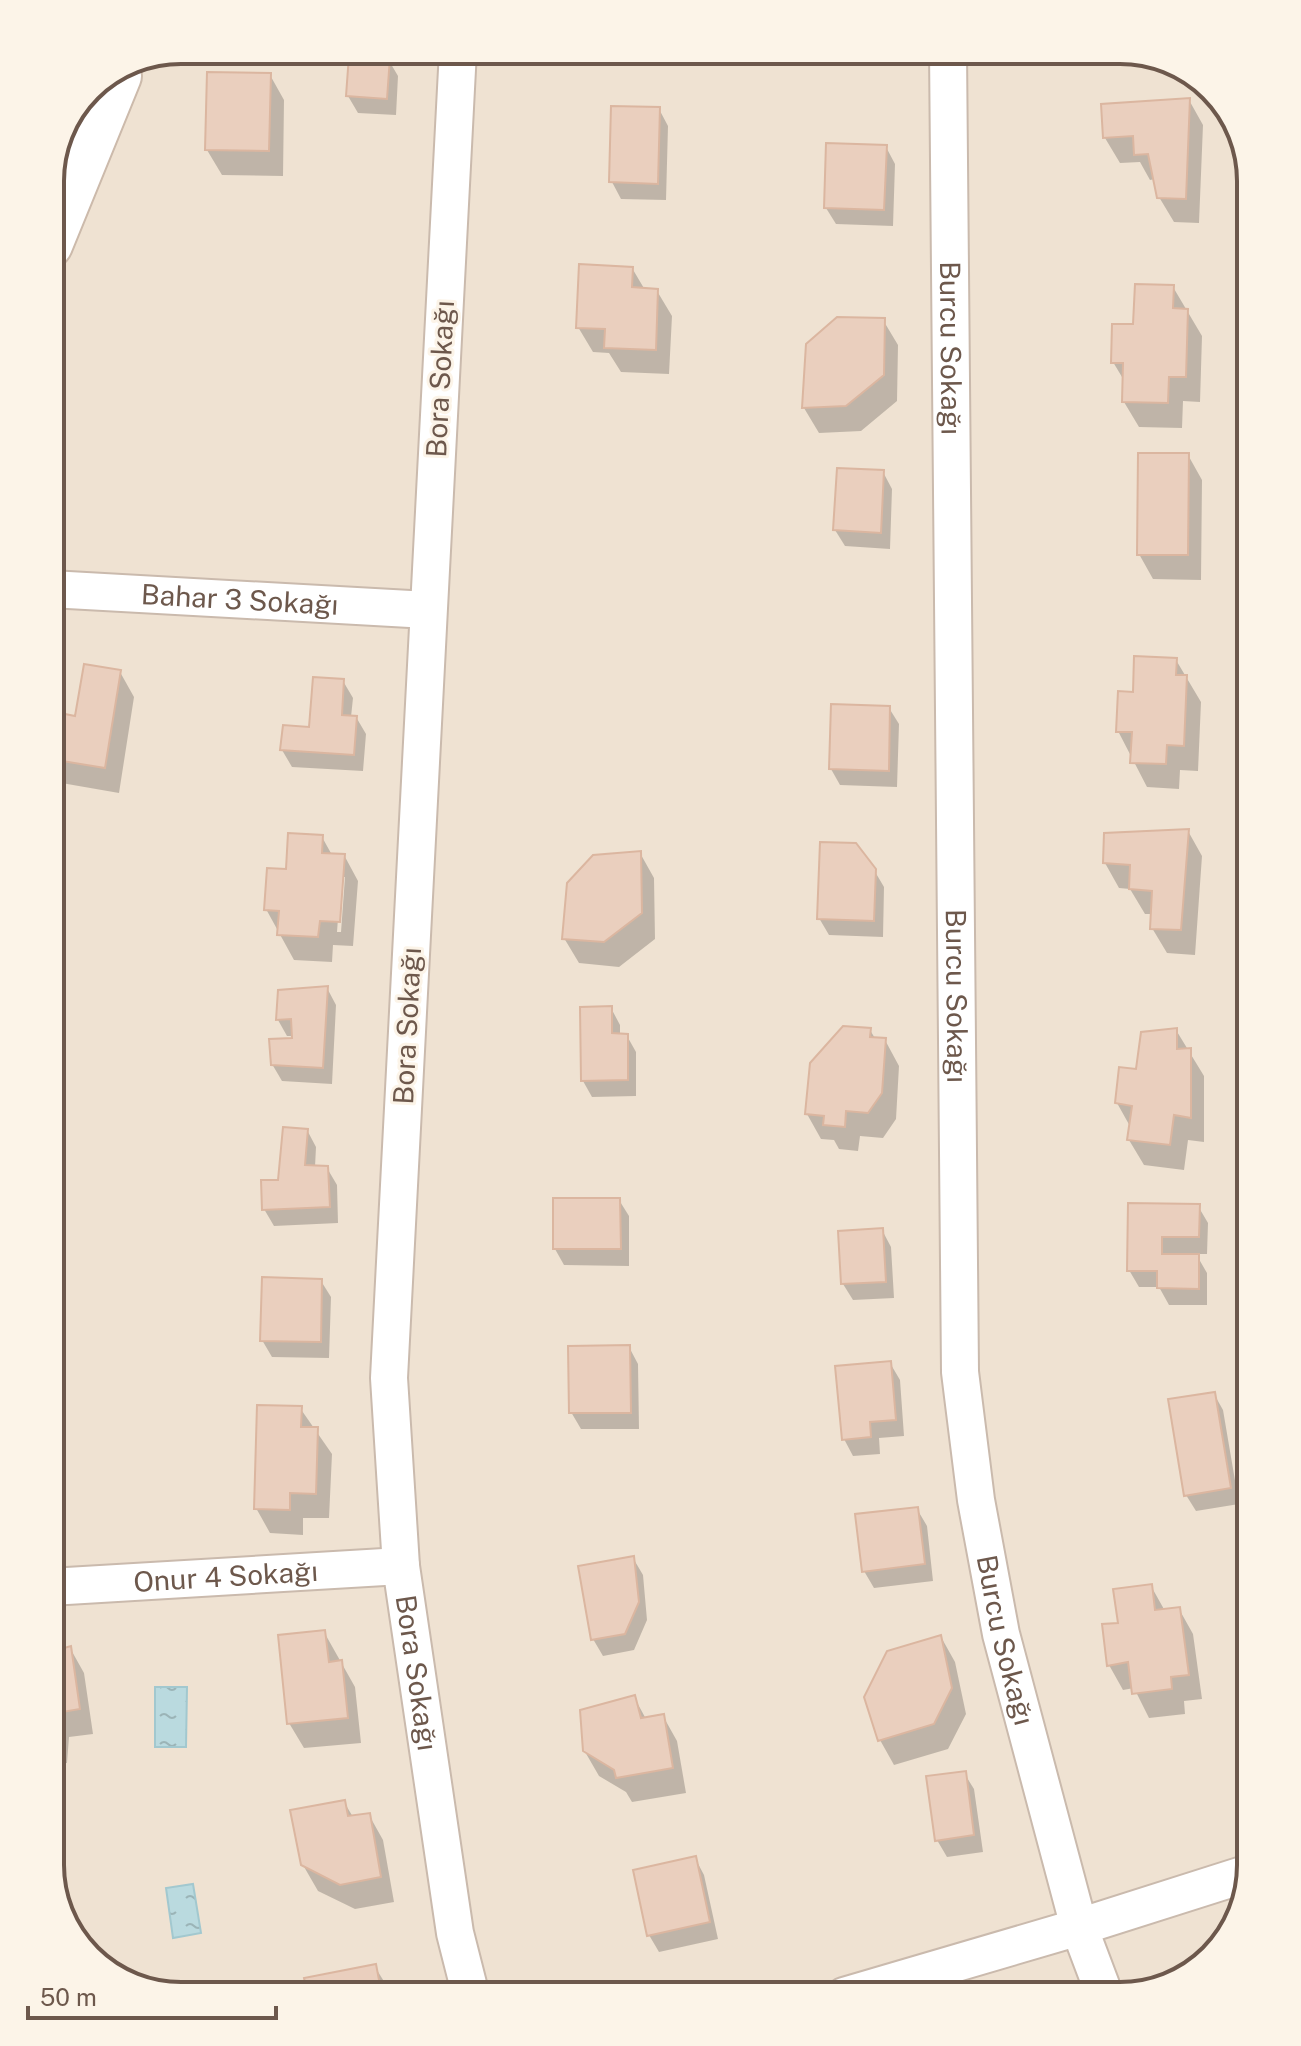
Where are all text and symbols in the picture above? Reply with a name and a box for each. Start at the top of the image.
street label: Burcu Sokağı [934,261,968,435]
street label: Bora Sokağı [419,300,460,458]
street label: Bahar 3 Sokağı [140,577,339,621]
street label: Burcu Sokağı [940,909,974,1083]
street label: Bora Sokağı [386,947,427,1105]
street label: Burcu Sokağı [971,1552,1042,1729]
street label: Onur 4 Sokağı [132,1554,319,1598]
street label: Bora Sokağı [389,1592,445,1753]
scale bar [28,1970,276,2020]
text: 50 m [40,1983,97,2011]

